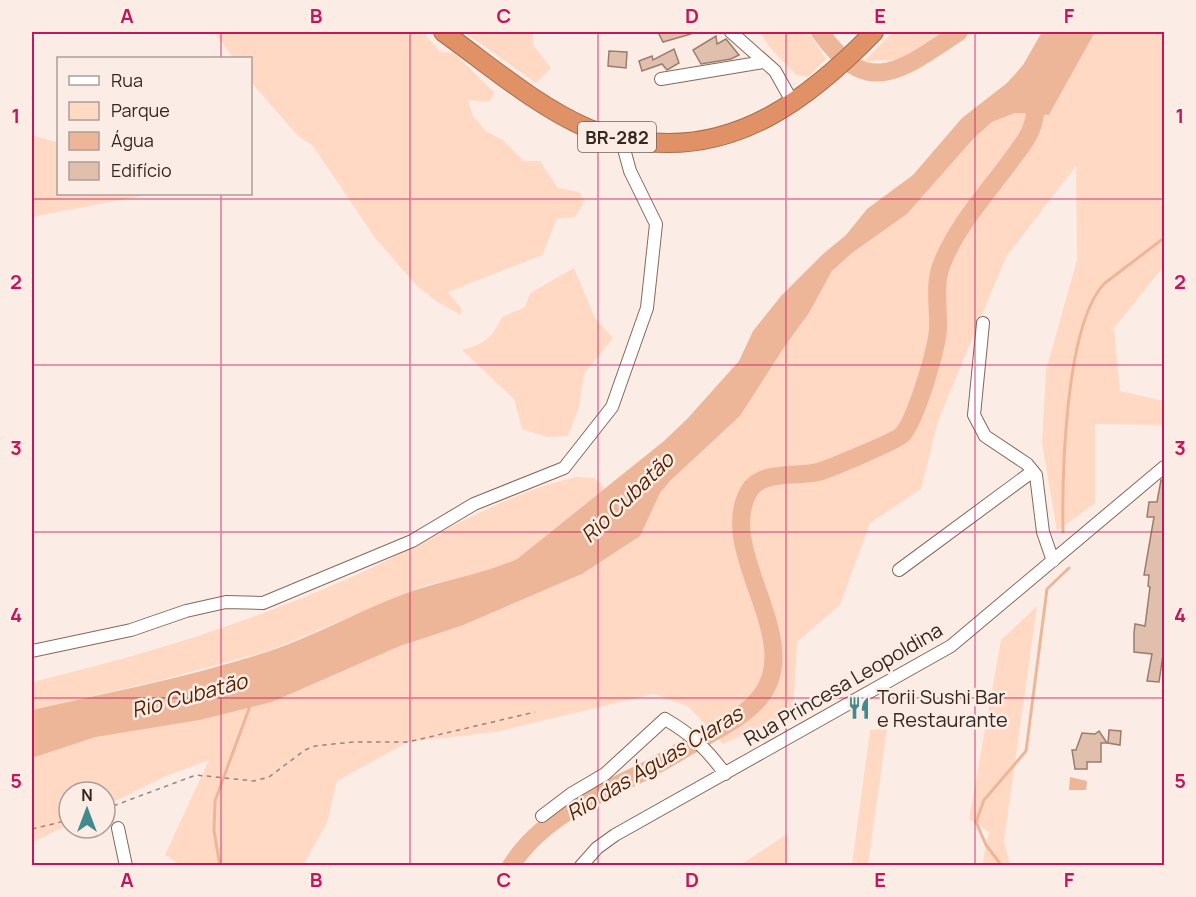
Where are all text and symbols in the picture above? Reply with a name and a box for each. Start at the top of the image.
text: A [120,2,134,29]
text: B [310,2,323,29]
text: C [497,2,511,29]
text: D [685,2,699,29]
text: E [874,2,886,29]
text: F [1064,2,1075,29]
legend [57,57,252,195]
text: Rua [111,68,143,92]
text: Parque [111,98,170,122]
text: 1 [12,102,20,129]
text: 1 [1176,102,1184,129]
road number: BR-282 [578,122,656,152]
text: Água [111,128,154,152]
text: Edifício [111,158,172,182]
text: 2 [10,268,22,295]
text: 2 [1174,268,1186,295]
text: 3 [10,434,22,461]
text: 3 [1174,434,1186,461]
water label: Rio Cubatão [575,445,681,548]
text: 4 [10,601,22,628]
text: 4 [1174,601,1186,628]
street label: Rua Princesa Leopoldina [739,616,947,752]
water label: Rio Cubatão [128,666,252,724]
place label: Torii Sushi Bar e Restaurante [877,683,1008,733]
restaurant icon: Torii Sushi Bar e Restaurante [846,695,872,721]
water label: Rio das Águas Claras [561,698,749,827]
text: 5 [10,767,22,794]
text: 5 [1174,767,1186,794]
north arrow [57,780,117,840]
text: N [81,784,93,806]
text: A [120,866,134,893]
text: B [310,866,323,893]
text: C [497,866,511,893]
text: D [685,866,699,893]
text: E [874,866,886,893]
text: F [1064,866,1075,893]

